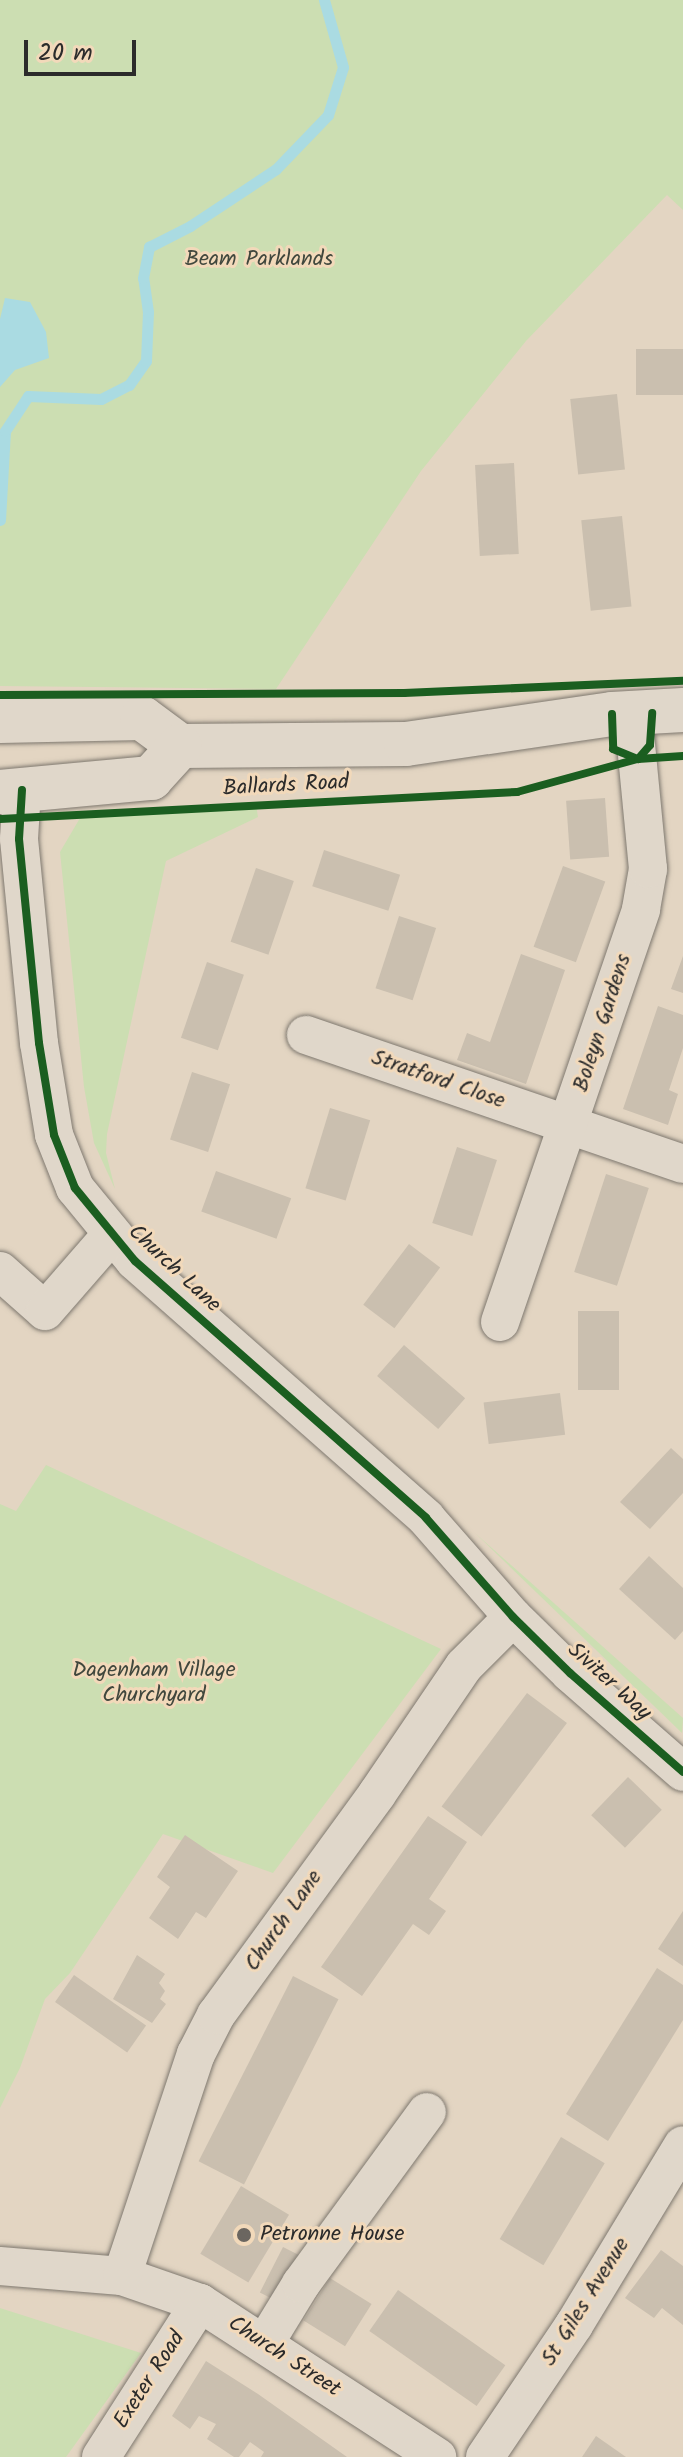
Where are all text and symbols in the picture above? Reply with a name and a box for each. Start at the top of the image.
scale bar [28,24,140,74]
text: 20 m [38,34,93,73]
park label: Beam Parklands [185,247,333,273]
street label: Ballards Road [222,770,350,802]
street label: Boleyn Gardens [568,951,638,1095]
street label: Stratford Close [368,1045,508,1115]
street label: Church Lane [122,1219,226,1319]
street label: Siviter Way [562,1637,656,1727]
park label: Dagenham Village Churchyard [72,1657,236,1708]
street label: Church Lane [240,1865,328,1977]
place label: Petronne House [260,2222,404,2248]
marker: Petronne House [235,2226,253,2244]
street label: St Giles Avenue [536,2233,636,2371]
street label: Church Street [223,2311,345,2403]
street label: Exeter Road [109,2326,191,2434]

